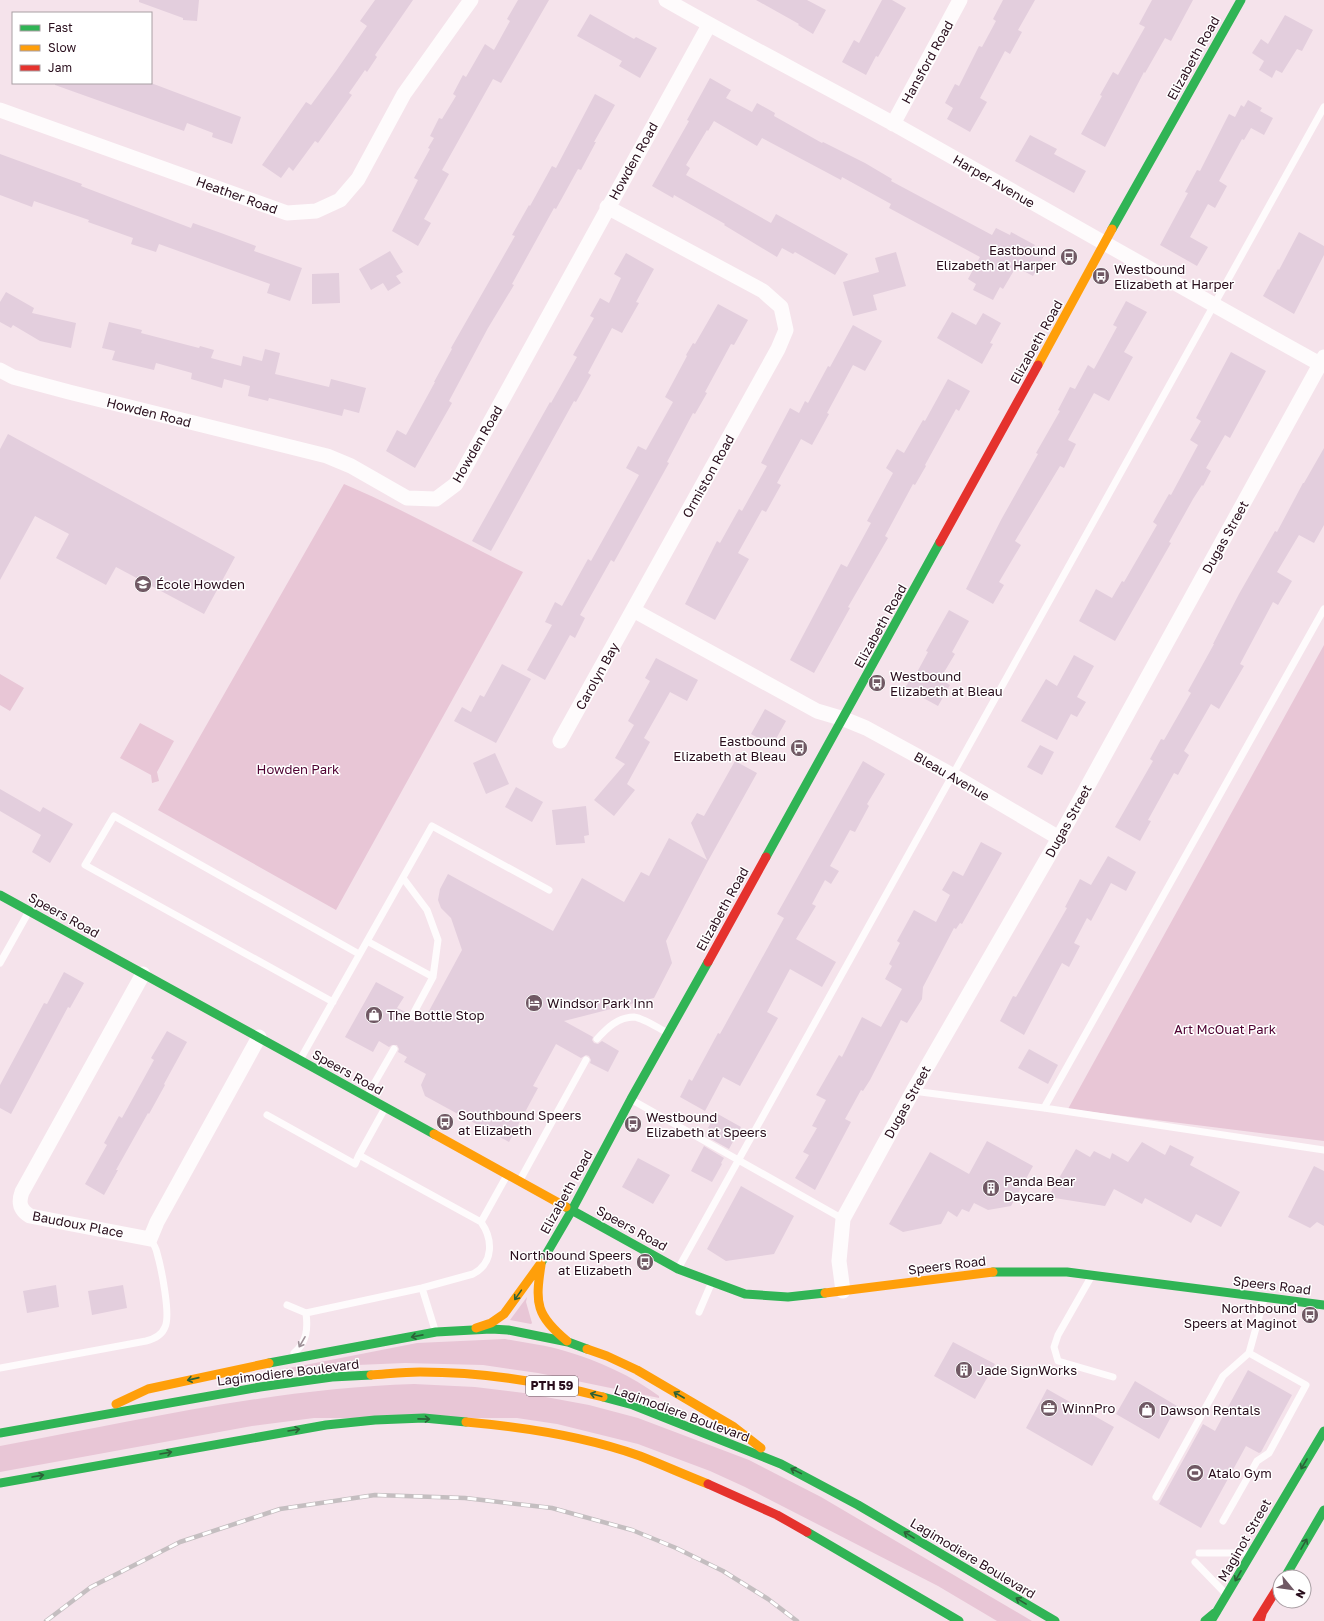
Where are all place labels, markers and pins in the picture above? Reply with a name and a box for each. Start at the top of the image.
place label: Eastbound Elizabeth at Harper [936,242,1056,273]
bus stop icon: Eastbound Elizabeth at Harper [1059,247,1079,267]
place label: Westbound Elizabeth at Harper [1114,261,1234,292]
bus stop icon: Westbound Elizabeth at Harper [1091,266,1111,286]
school or university icon: École Howden [133,574,153,594]
place label: École Howden [156,576,245,592]
place label: Westbound Elizabeth at Bleau [890,668,1003,699]
bus stop icon: Westbound Elizabeth at Bleau [867,673,887,693]
place label: Eastbound Elizabeth at Bleau [673,733,786,764]
bus stop icon: Eastbound Elizabeth at Bleau [789,738,809,758]
hotel icon: Windsor Park Inn [524,993,544,1013]
place label: Windsor Park Inn [547,995,653,1011]
shop icon: The Bottle Stop [364,1005,384,1025]
place label: The Bottle Stop [387,1007,485,1023]
place label: Southbound Speers at Elizabeth [458,1107,582,1138]
place label: Westbound Elizabeth at Speers [646,1109,767,1140]
bus stop icon: Southbound Speers at Elizabeth [435,1112,455,1132]
bus stop icon: Westbound Elizabeth at Speers [623,1114,643,1134]
place label: Panda Bear Daycare [1004,1173,1075,1204]
building icon: Panda Bear Daycare [981,1178,1001,1198]
place label: Northbound Speers at Elizabeth [510,1247,632,1278]
bus stop icon: Northbound Speers at Elizabeth [635,1252,655,1272]
place label: Northbound Speers at Maginot [1184,1300,1297,1331]
bus stop icon: Northbound Speers at Maginot [1300,1305,1320,1325]
building icon: Jade SignWorks [954,1360,974,1380]
place label: Jade SignWorks [977,1362,1077,1378]
office icon: WinnPro [1039,1398,1059,1418]
place label: WinnPro [1062,1400,1115,1416]
shop icon: Dawson Rentals [1137,1400,1157,1420]
place label: Dawson Rentals [1160,1402,1261,1418]
sports icon: Atalo Gym [1185,1463,1205,1483]
place label: Atalo Gym [1208,1465,1272,1481]

